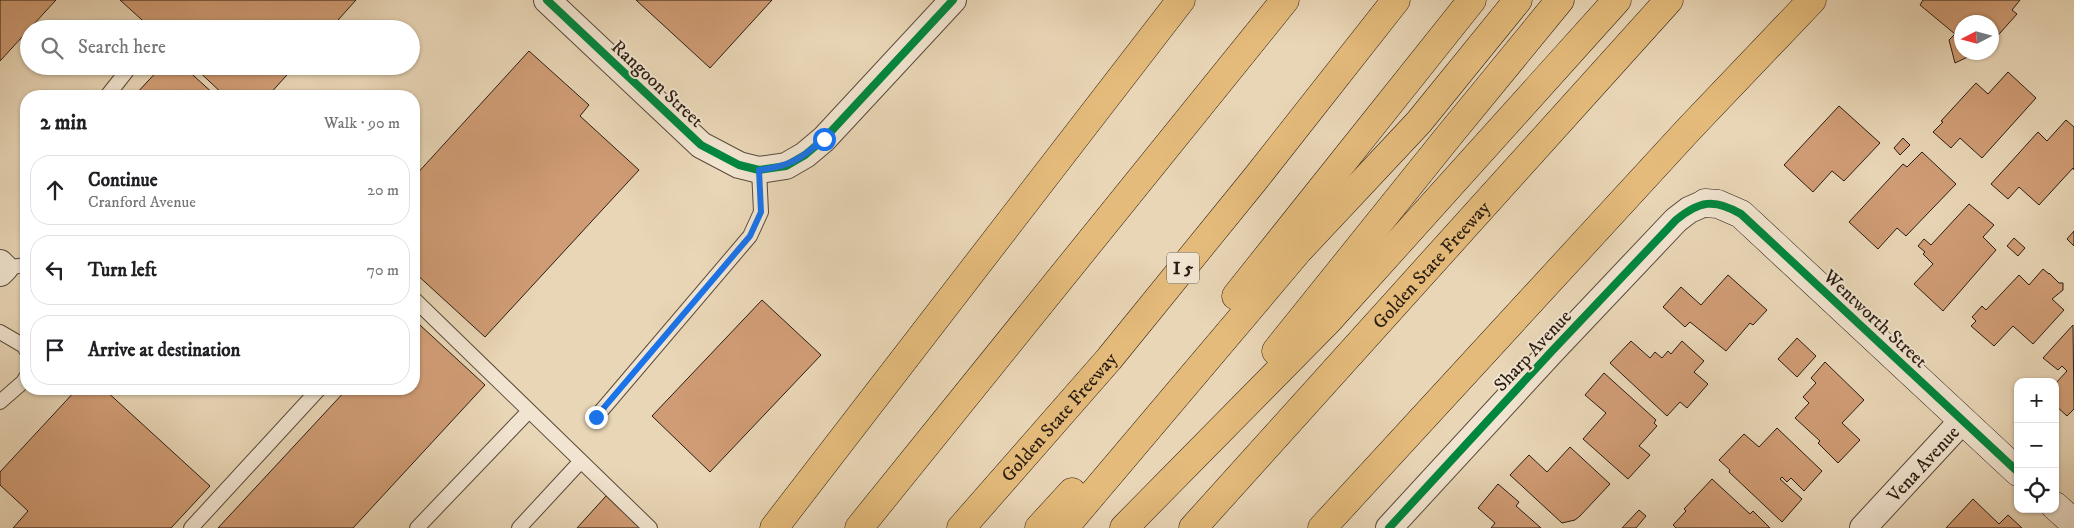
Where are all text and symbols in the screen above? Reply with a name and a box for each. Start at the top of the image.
north arrow [1954,15,1999,60]
search box [20,20,420,75]
icon: search [38,34,66,62]
text: Search here [78,36,166,59]
street label: Rangoon Street [606,36,708,133]
text: 2 min [40,110,87,136]
text: Walk · 90 m [324,113,400,133]
route start [813,128,836,151]
text: Continue [88,169,158,192]
icon: ahead [41,176,69,204]
text: 20 m [367,180,399,200]
text: Cranford Avenue [88,192,196,212]
street label: Golden State Freeway [1368,196,1496,334]
road number: I 5 [1167,252,1199,284]
icon: left [41,256,69,284]
text: Turn left [88,259,157,282]
text: 70 m [367,260,399,280]
street label: Wentworth Street [1818,264,1932,373]
street label: Sharp Avenue [1489,305,1577,397]
icon: arrive [41,336,69,364]
text: Arrive at destination [88,339,240,362]
street label: Golden State Freeway [997,348,1123,487]
map controls [2014,378,2059,513]
button: + [2014,378,2059,423]
route end [585,406,608,429]
street label: Vena Avenue [1882,421,1965,508]
button: − [2014,423,2059,468]
button: locate [2014,468,2059,513]

